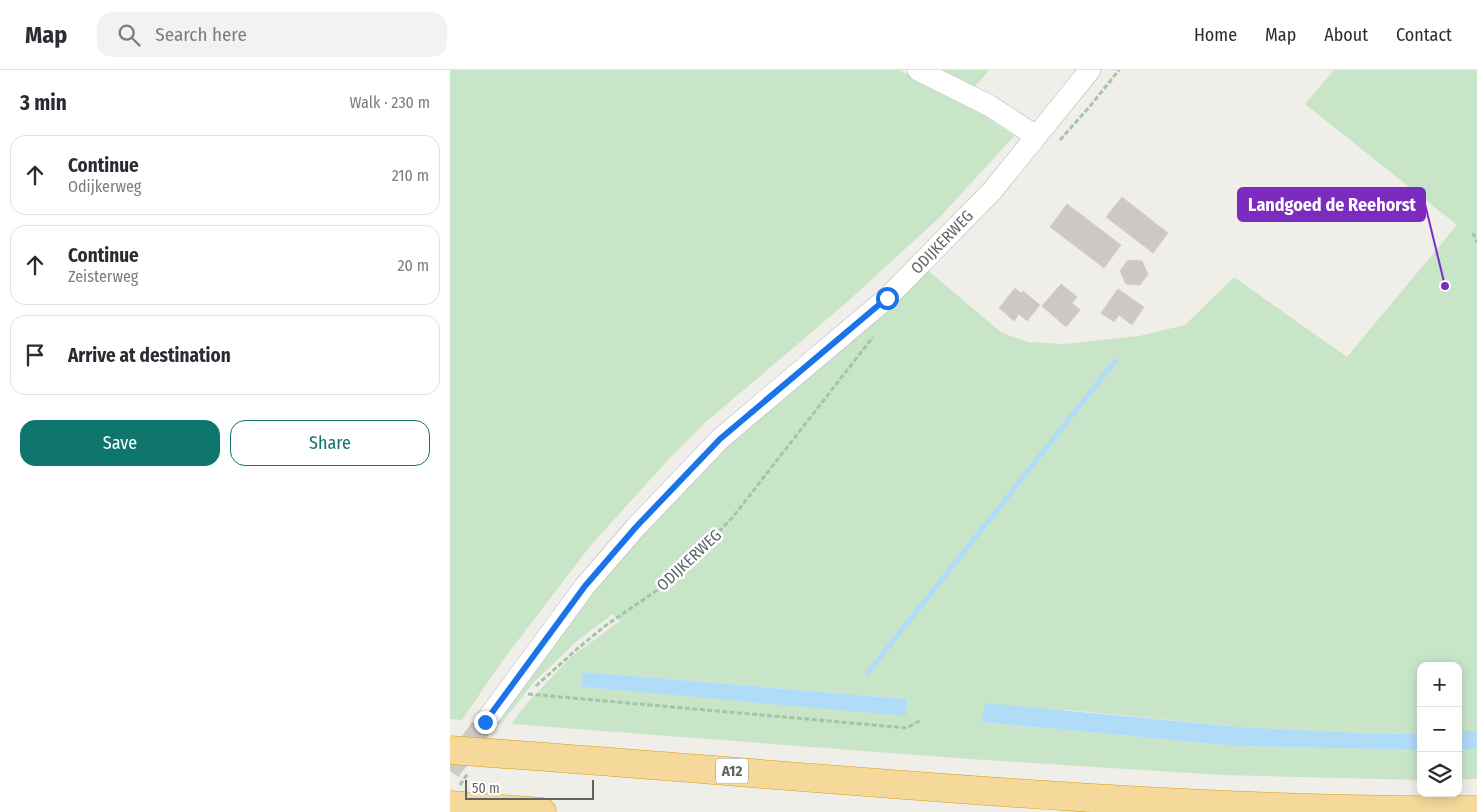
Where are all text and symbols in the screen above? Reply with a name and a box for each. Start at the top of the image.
search box [97,12,447,57]
text: Map [25,21,67,49]
icon: search [115,21,143,49]
text: Search here [155,23,247,46]
text: Home [1194,24,1237,46]
text: Map [1265,24,1296,46]
text: About [1324,24,1368,46]
text: Contact [1396,24,1452,46]
text: 3 min [20,90,67,116]
text: Walk · 230 m [350,93,430,112]
text: Continue [68,154,139,177]
icon: ahead [21,161,49,189]
text: 210 m [392,166,429,185]
text: Odijkerweg [68,177,141,196]
callout: Landgoed de Reehorst [1238,188,1425,221]
text: Landgoed de Reehorst [1248,194,1417,216]
street label: ODIJKERWEG [907,206,977,278]
text: Continue [68,244,139,267]
icon: ahead [21,251,49,279]
text: 20 m [398,256,429,275]
text: Zeisterweg [68,267,138,286]
route start [876,287,899,310]
icon: arrive [21,341,49,369]
text: Arrive at destination [68,344,231,367]
button: Save [20,420,220,466]
button: Share [230,420,430,466]
street label: ODIJKERWEG [653,525,725,595]
map controls [1417,662,1462,797]
button: + [1417,662,1462,707]
button: − [1417,707,1462,752]
route end [474,711,497,734]
button: layers [1417,752,1462,797]
road number: A12 [716,758,748,784]
scale bar [465,777,594,800]
text: 50 m [472,780,500,797]

